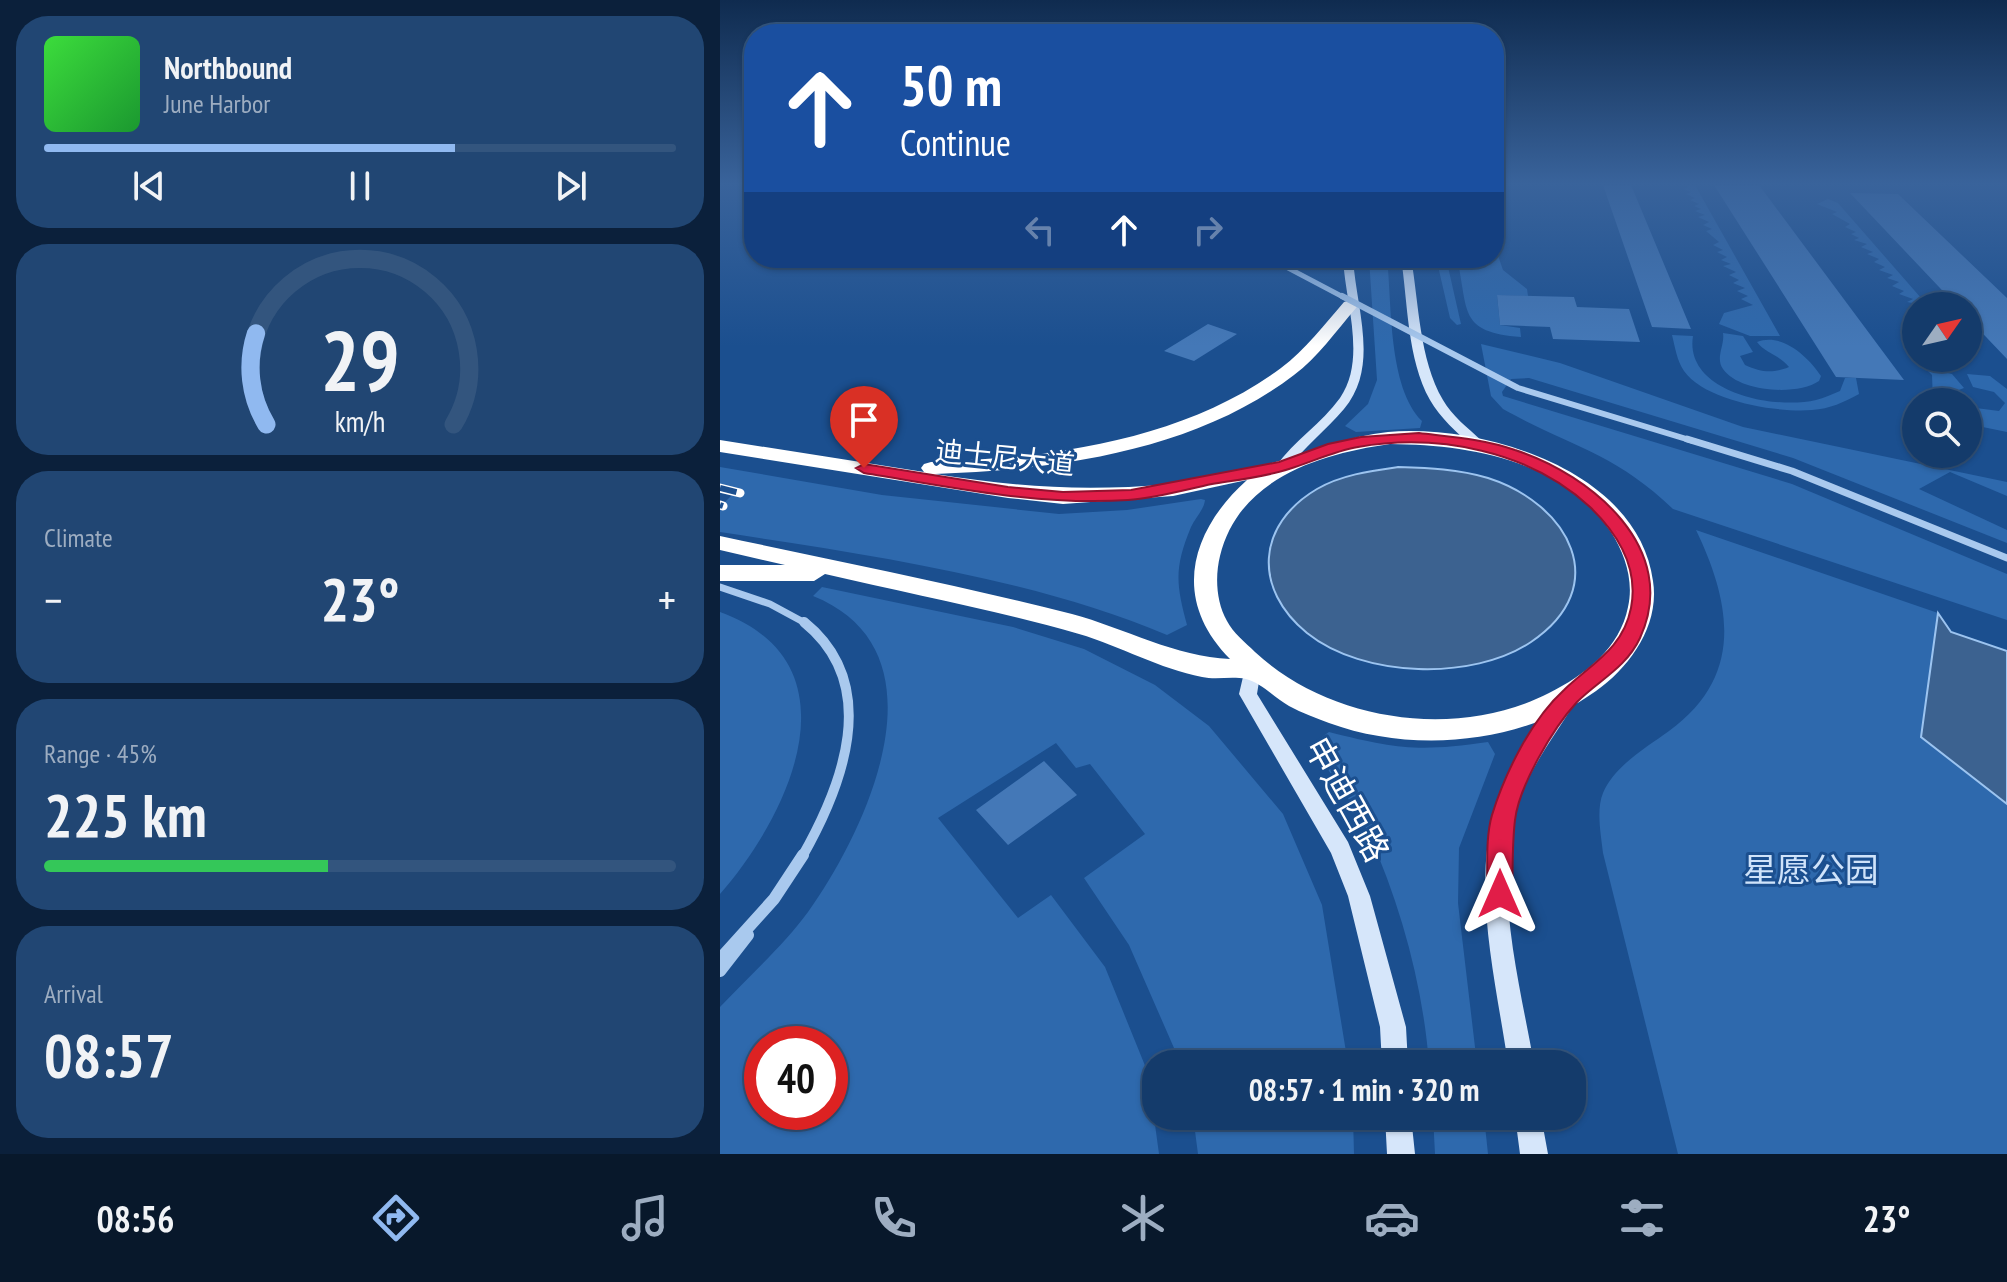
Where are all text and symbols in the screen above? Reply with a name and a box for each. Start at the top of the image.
text: Northbound [164,48,292,87]
text: 50 m [900,49,1002,121]
icon: ahead [768,56,872,160]
text: June Harbor [164,87,270,120]
text: Continue [900,119,1011,166]
icon: previous [127,164,171,208]
icon: pause [338,164,382,208]
icon: next [549,164,593,208]
icon: left [1018,208,1062,252]
icon: ahead [1102,208,1146,252]
icon: right [1186,208,1230,252]
north arrow [1902,292,1982,372]
map controls [1902,292,1982,468]
text: 29 [320,306,400,414]
pin [830,386,898,468]
button: search [1902,388,1982,468]
icon: arrive [842,398,886,442]
text: km/h [335,404,385,441]
street label: 迪士尼大道 [933,431,1077,483]
text: Climate [44,521,113,554]
text: 23° [320,560,400,638]
text: − [44,571,62,628]
text: + [658,571,676,628]
street label: 申迪西路 [1296,729,1400,869]
text: Range · 45% [44,737,157,770]
text: 225 km [44,776,207,854]
park label: 星愿公园 [1743,847,1879,891]
position arrow [1458,852,1542,936]
text: Arrival [44,977,103,1010]
text: 08:57 [44,1016,174,1094]
speed limit sign: 40 [744,1026,848,1130]
text: 08:57 · 1 min · 320 m [1249,1070,1479,1109]
icon: directions [368,1190,424,1246]
icon: music [617,1190,673,1246]
icon: phone [866,1190,922,1246]
icon: climate [1115,1190,1171,1246]
icon: car [1364,1190,1420,1246]
icon: filters [1614,1190,1670,1246]
text: 08:56 [97,1195,174,1242]
text: 23° [1863,1195,1910,1242]

